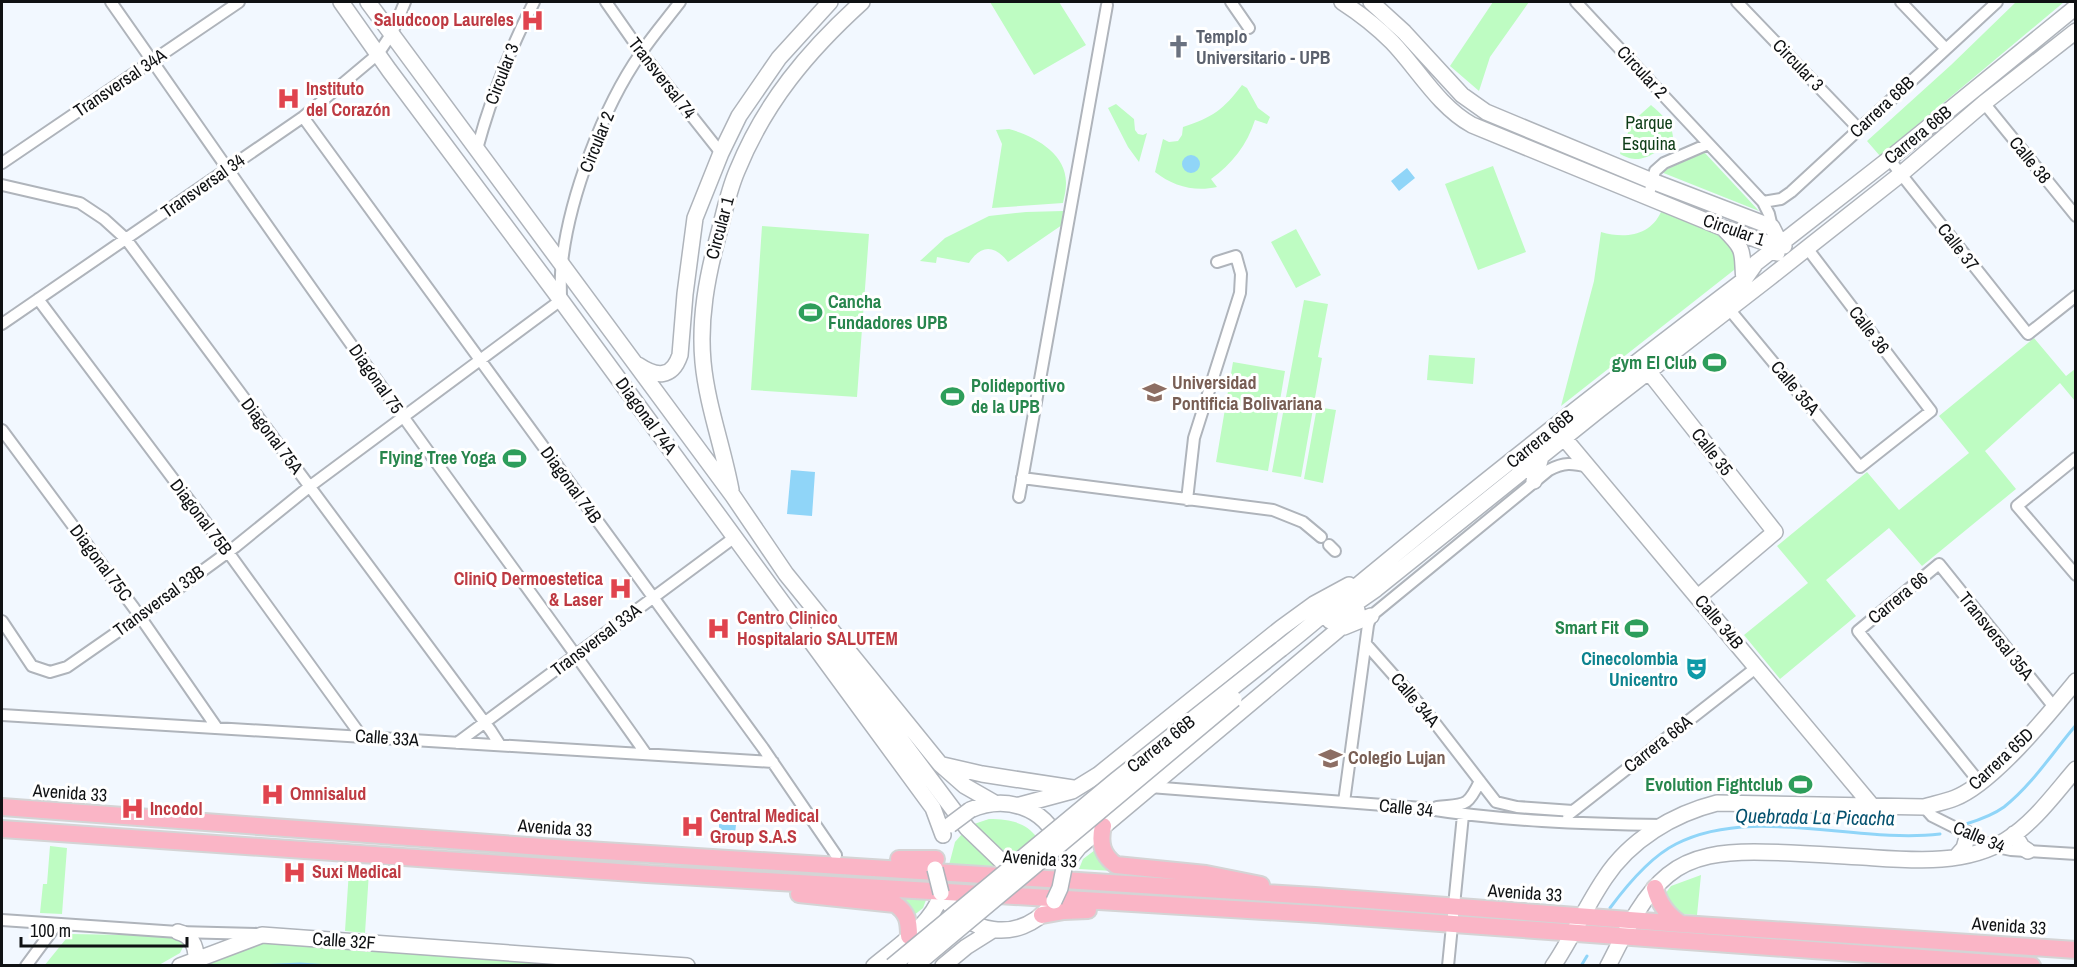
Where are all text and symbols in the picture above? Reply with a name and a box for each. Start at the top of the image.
place label: Saludcoop Laureles [374,7,514,32]
hospital icon: Saludcoop Laureles [519,7,545,33]
place label: Templo Universitario - UPB [1196,24,1331,70]
street label: Transversal 74 [623,32,702,124]
street label: Circular 3 [1767,33,1830,96]
church icon: Templo Universitario - UPB [1165,34,1191,60]
street label: Circular 3 [478,39,525,108]
street label: Circular 2 [1611,40,1673,104]
street label: Transversal 34A [68,42,171,123]
street label: Carrera 68B [1844,70,1920,143]
place label: Instituto del Corazón [306,76,390,122]
hospital icon: Instituto del Corazón [275,86,301,112]
street label: Carrera 66B [1879,100,1957,170]
street label: Circular 2 [573,107,620,176]
park label: Parque Esquina [1622,110,1676,156]
street label: Calle 38 [2004,131,2057,189]
street label: Transversal 34 [156,148,250,224]
street label: Circular 1 [699,193,740,262]
street label: Circular 1 [1700,207,1769,252]
street label: Calle 37 [1932,218,1985,276]
place label: Cancha Fundadores UPB [828,289,948,335]
sports icon: Cancha Fundadores UPB [797,299,823,325]
street label: Calle 36 [1843,301,1896,359]
street label: Diagonal 75 [343,339,409,418]
place label: gym El Club [1612,350,1697,375]
sports icon: gym El Club [1702,350,1728,376]
street label: Calle 35A [1765,355,1826,420]
place label: Universidad Pontificia Bolivariana [1172,370,1323,416]
street label: Diagonal 74A [610,372,683,459]
place label: Polideportivo de la UPB [971,373,1065,419]
school or university icon: Universidad Pontificia Bolivariana [1141,380,1167,406]
sports icon: Polideportivo de la UPB [940,383,966,409]
street label: Diagonal 75A [235,392,309,479]
street label: Carrera 66B [1501,404,1579,474]
street label: Calle 35 [1686,423,1739,481]
street label: Diagonal 74B [535,441,608,528]
place label: Flying Tree Yoga [379,445,497,470]
sports icon: Flying Tree Yoga [501,445,527,471]
street label: Diagonal 75B [164,473,238,560]
street label: Diagonal 75C [64,519,139,606]
street label: Transversal 33B [108,559,209,642]
place label: CliniQ Dermoestetica & Laser [454,566,604,612]
street label: Carrera 66 [1862,566,1933,630]
hospital icon: CliniQ Dermoestetica & Laser [608,576,634,602]
street label: Transversal 35A [1953,586,2040,685]
street label: Calle 34B [1689,589,1750,654]
street label: Transversal 33A [545,597,646,682]
place label: Centro Clinico Hospitalario SALUTEM [737,605,898,651]
hospital icon: Centro Clinico Hospitalario SALUTEM [706,615,732,641]
place label: Smart Fit [1555,615,1619,640]
sports icon: Smart Fit [1624,615,1650,641]
place label: Cinecolombia Unicentro [1581,646,1679,692]
theatre icon: Cinecolombia Unicentro [1683,656,1709,682]
street label: Calle 34A [1385,667,1446,732]
street label: Carrera 66B [1121,709,1200,778]
street label: Carrera 66A [1618,709,1697,778]
street label: Carrera 65D [1962,722,2039,795]
street label: Calle 33A [354,723,420,752]
school or university icon: Colegio Lujan [1317,745,1343,771]
place label: Colegio Lujan [1348,745,1446,770]
place label: Evolution Fightclub [1645,772,1783,797]
sports icon: Evolution Fightclub [1788,772,1814,798]
street label: Avenida 33 [31,777,108,808]
hospital icon: Omnisalud [259,781,285,807]
place label: Omnisalud [290,781,366,806]
street label: Calle 34 [1378,792,1434,823]
hospital icon: Incodol [119,796,145,822]
place label: Incodol [150,796,203,821]
water label: Quebrada La Picacha [1735,802,1895,831]
place label: Central Medical Group S.A.S [710,803,819,849]
street label: Avenida 33 [516,812,593,843]
hospital icon: Central Medical Group S.A.S [679,813,705,839]
street label: Calle 34 [1949,814,2009,859]
street label: Avenida 33 [1001,843,1078,874]
hospital icon: Suxi Medical [281,859,307,885]
place label: Suxi Medical [312,859,401,884]
street label: Avenida 33 [1486,877,1563,908]
scale bar [21,910,188,948]
street label: Avenida 33 [1970,910,2047,941]
text: 100 m [30,918,71,943]
street label: Calle 32F [312,926,376,955]

